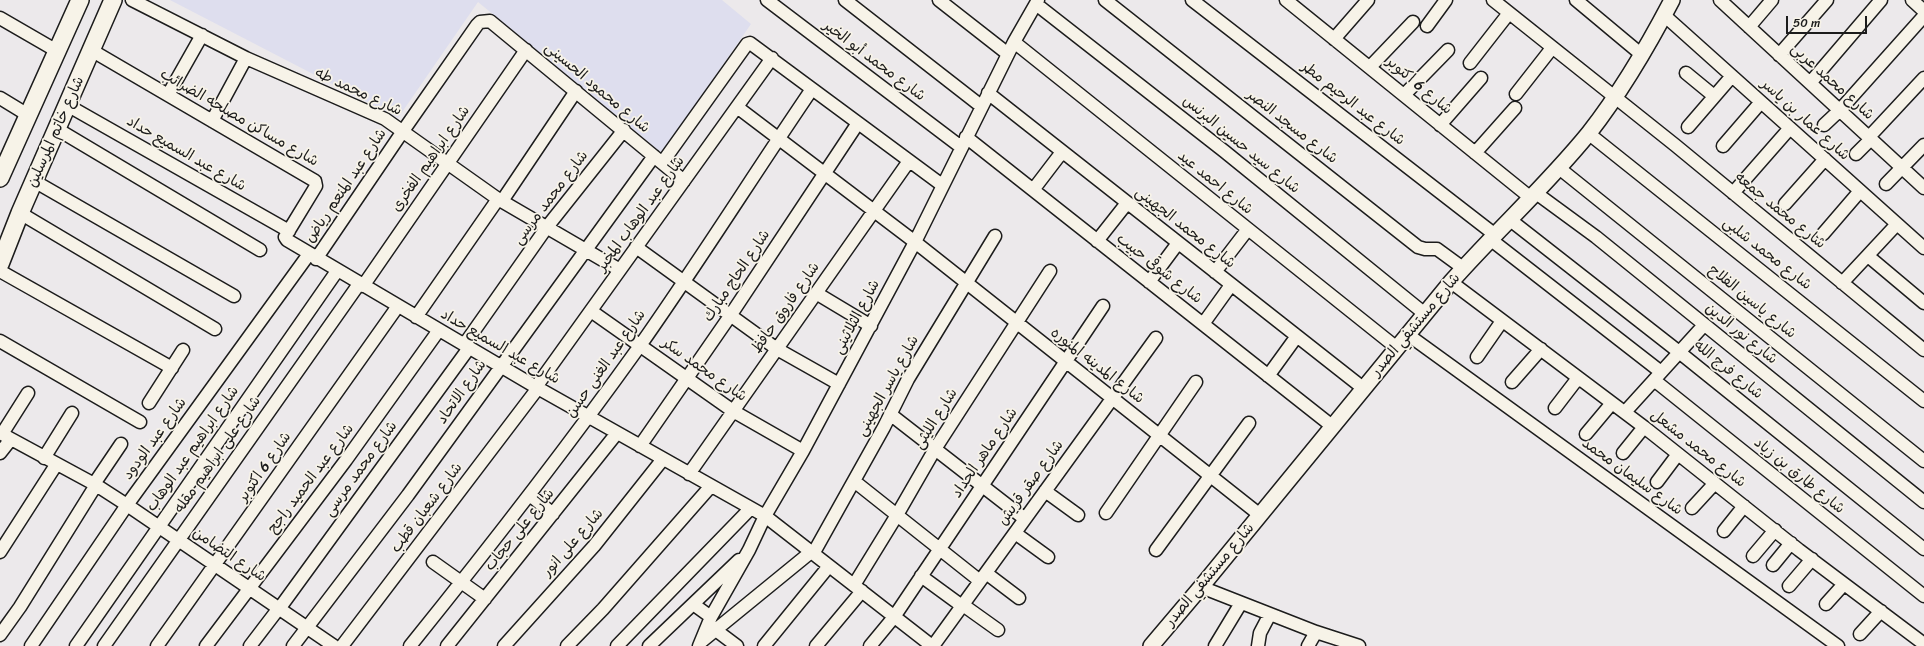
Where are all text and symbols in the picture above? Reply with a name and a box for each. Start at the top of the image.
scale bar [1788,8,1869,34]
text: 50 m [1793,12,1820,34]
street label: شارع محمد أبو الخير [819,17,929,105]
street label: شارع محمود الحسينى [541,39,653,137]
street label: شارع محمد عربى [1787,40,1877,124]
street label: شارع 6 اكتوبر [1382,53,1456,119]
street label: شارع عبد الرحيم مطر [1298,58,1408,150]
street label: شارع محمد طه [311,64,405,120]
street label: شارع مساكن مصلحه الضرائب [157,65,321,171]
street label: شارع خاتم المرسلين [23,74,89,190]
street label: شارع عمار بن ياسر [1757,75,1853,165]
street label: شارع مسجد النصر [1243,86,1341,168]
street label: شارع سيد حسين البرنس [1179,92,1303,198]
street label: شارع ابراهيم الفخرى [388,103,474,215]
street label: شارع عبد السميع حداد [123,112,249,196]
street label: شارع عبد المنعم رياض [301,125,391,247]
street label: شارع محمد مرسى [510,147,592,249]
street label: شارع احمد عيد [1174,147,1256,219]
street label: شارع عبد الوهاب المخبر [593,153,689,275]
street label: شارع محمد جمعه [1731,169,1829,253]
street label: شارع محمد الجهينى [1131,183,1239,273]
street label: شارع محمد شلبى [1719,214,1815,294]
street label: شارع الحاج مبارك [700,227,774,325]
street label: شارع شوقى حبيب [1113,230,1205,308]
street label: شارع فاروق حافظ [748,259,824,357]
street label: شارع ياسين الفلاح [1704,261,1800,343]
street label: شارع مستشفي الصدر [1367,270,1465,380]
street label: شارع الثلاثينى [830,277,884,357]
street label: شارع نور الدين [1701,299,1781,369]
street label: شارع عبد السميع حداد [437,305,563,389]
street label: شارع عبد الغنى حسن [562,307,650,421]
street label: شارع المدينه المنوره [1047,324,1147,408]
street label: شارع ياسر الجهينى [853,333,923,439]
street label: شارع محمد سكر [658,334,750,406]
street label: شارع فرج الله [1690,337,1766,403]
street label: شارع الاتحاد [433,356,491,428]
street label: شارع ابراهيم عبد الوهاب [143,383,243,515]
street label: شارع الليثى [910,385,962,453]
street label: شارع على ابراهيم مقله [171,393,265,517]
street label: شارع عبد الودود [119,394,191,484]
street label: شارع ماهر الحداد [948,404,1022,502]
street label: شارع محمد مشعل [1647,406,1749,492]
street label: شارع محمد مرسى [320,418,402,520]
street label: شارع عبد الحميد راجح [264,421,358,537]
street label: شارع 6 اكتوبر [234,429,296,505]
street label: شارع سليمان محمد [1578,434,1686,520]
street label: شارع طارق بن زياد [1750,434,1848,518]
street label: شارع صقر قريش [994,437,1068,529]
street label: شارع شعبان قطب [387,459,467,557]
street label: شارع على حجاب [481,485,559,575]
street label: شارع على انور [538,505,608,581]
street label: شارع مستشفي الصدر [1161,520,1259,630]
street label: شارع التضامن [189,524,269,586]

